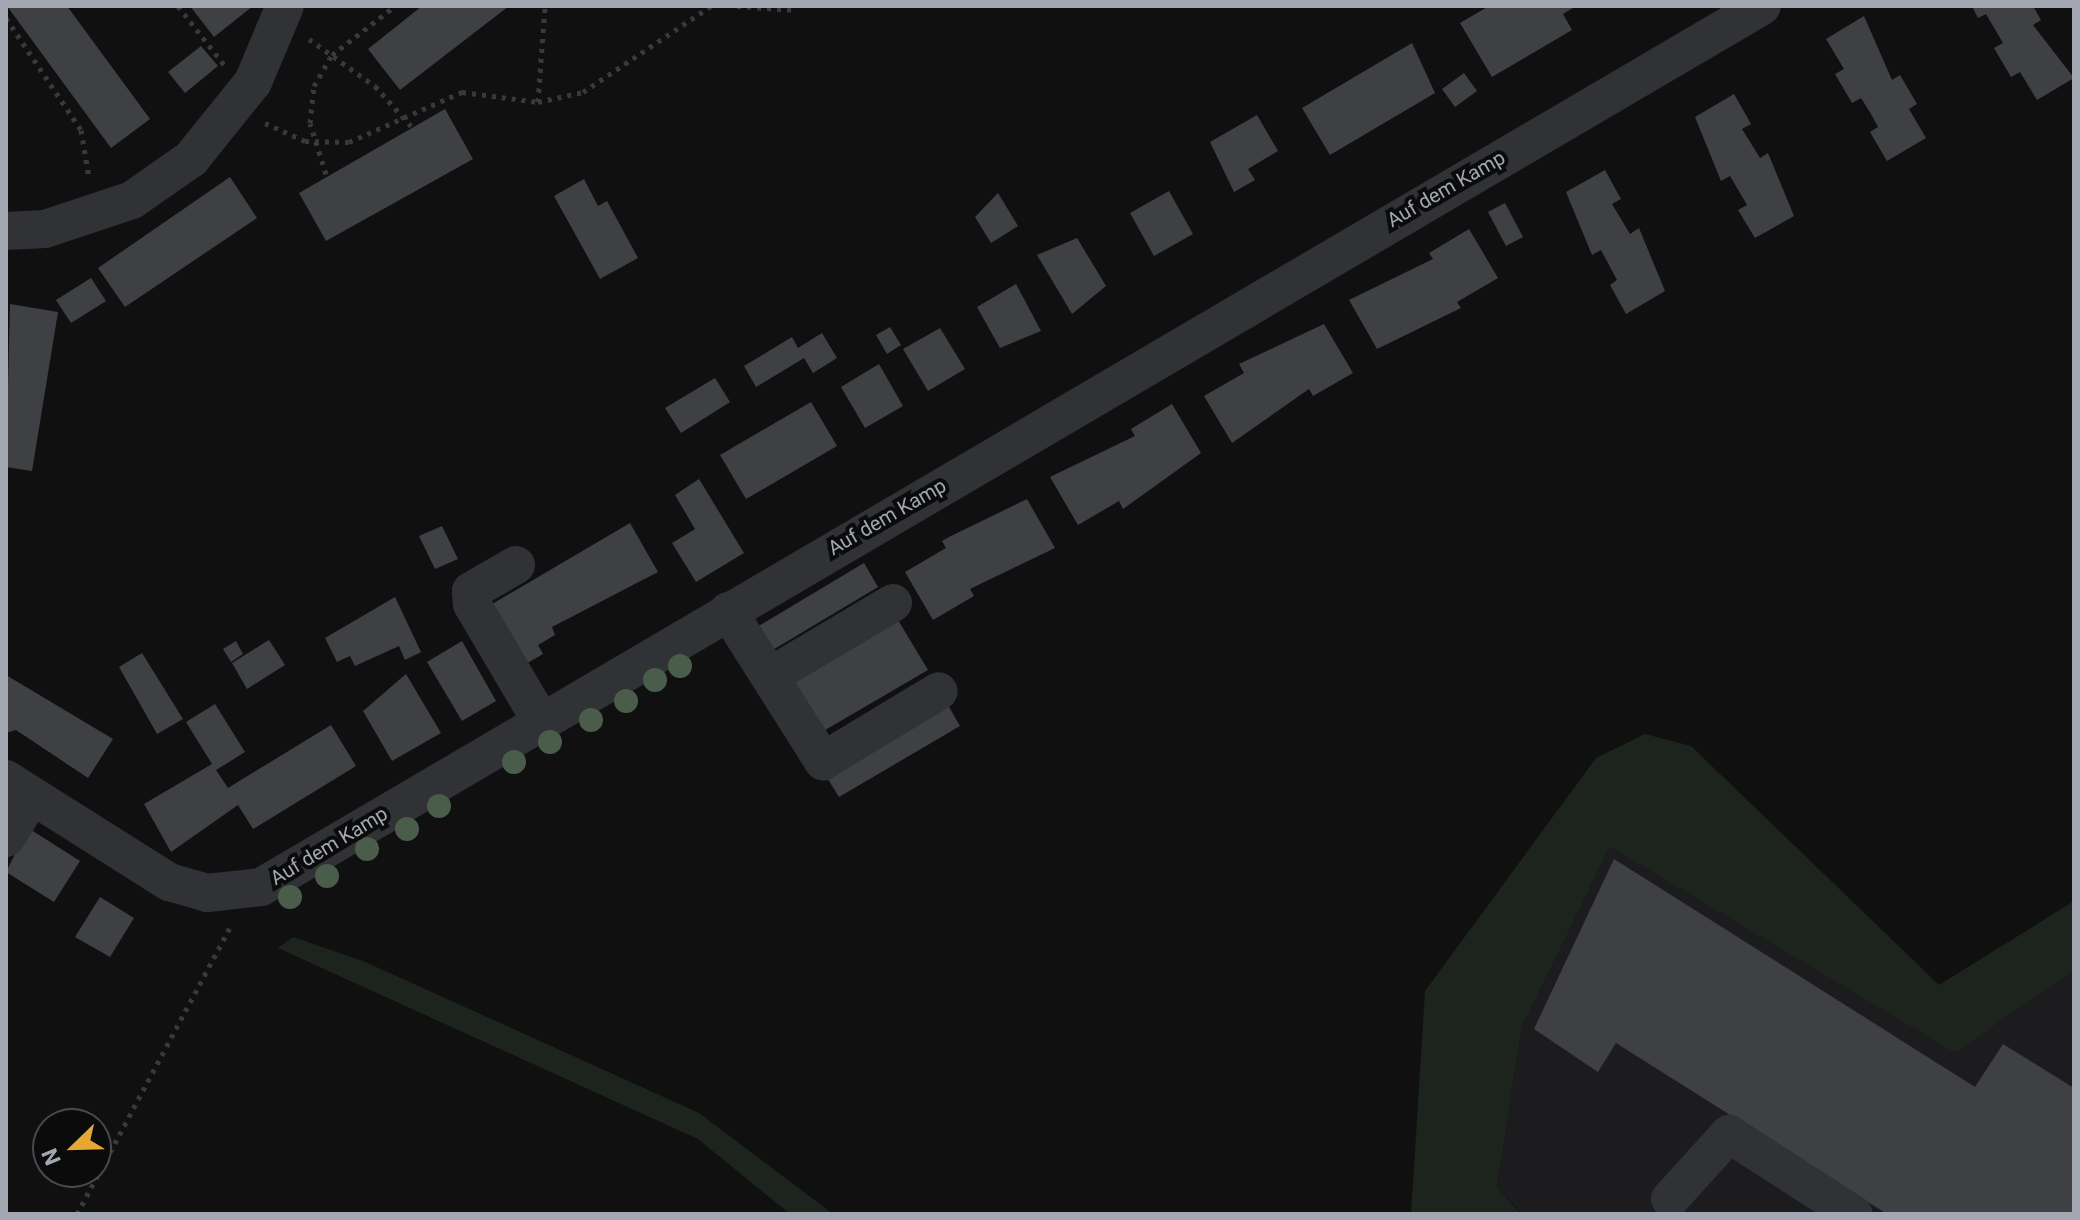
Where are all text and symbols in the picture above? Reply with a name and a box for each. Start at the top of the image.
street label: Auf dem Kamp [1383,145,1509,233]
street label: Auf dem Kamp [824,473,950,561]
street label: Auf dem Kamp [266,802,392,890]
north arrow [32,1108,112,1188]
text: N [37,1145,66,1169]

